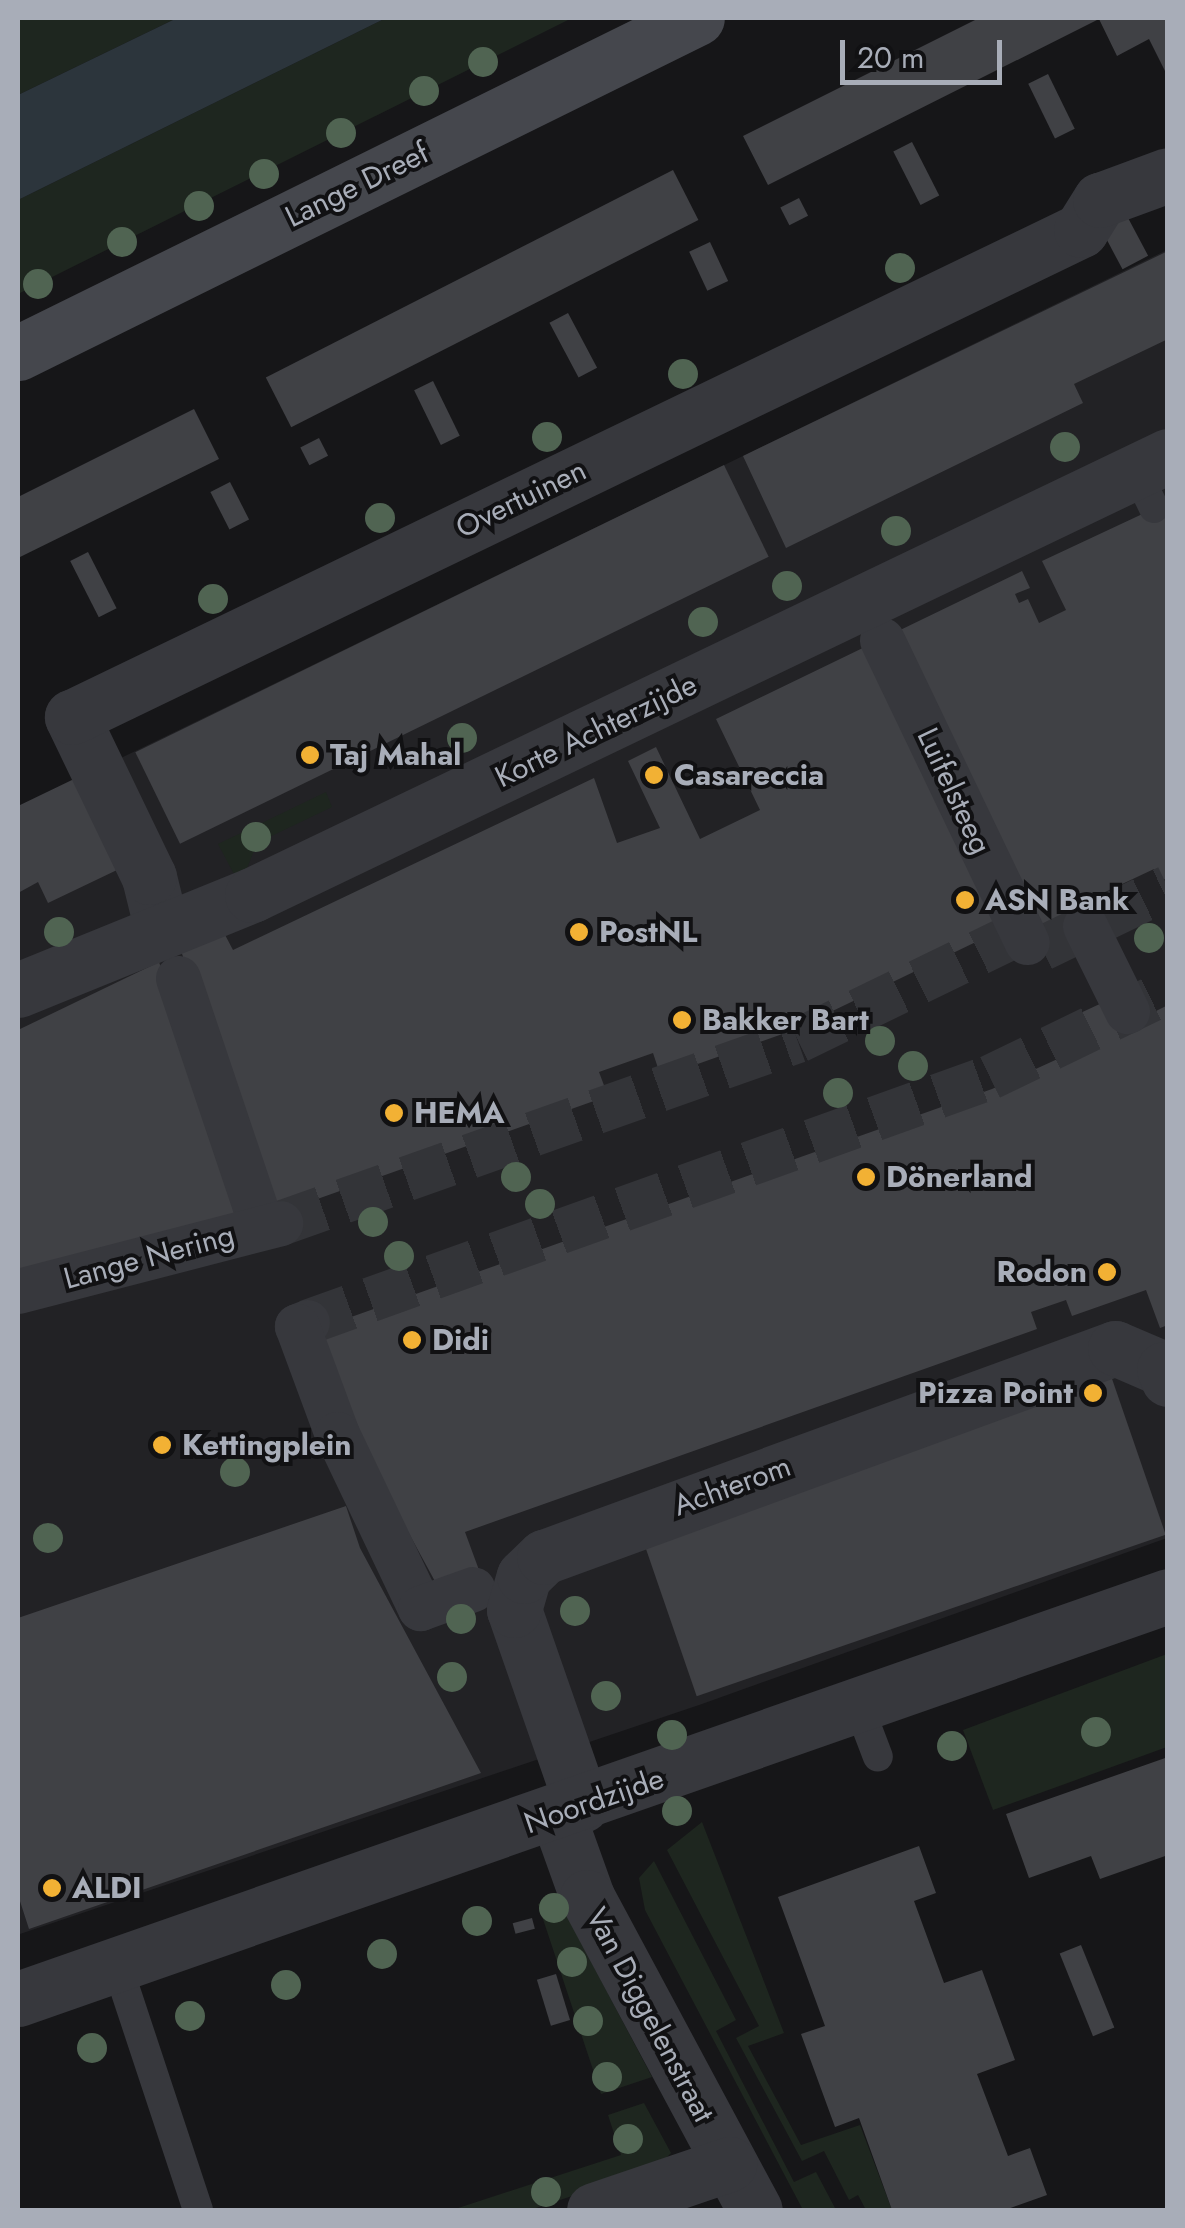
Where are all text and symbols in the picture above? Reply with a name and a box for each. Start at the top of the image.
scale bar [845,20,1008,82]
text: 20 m [857,36,924,79]
street label: Lange Dreef [279,135,435,235]
street label: Overtuinen [450,452,592,546]
street label: Korte Achterzijde [489,667,703,795]
street label: Luifelsteeg [909,722,999,860]
place label: Taj Mahal [330,737,461,773]
marker: Taj Mahal [299,744,321,766]
place label: Casareccia [674,757,824,793]
marker: Casareccia [643,764,665,786]
place label: ASN Bank [985,882,1129,918]
marker: ASN Bank [954,889,976,911]
place label: PostNL [599,914,697,950]
marker: PostNL [568,921,590,943]
place label: Bakker Bart [702,1002,869,1038]
marker: Bakker Bart [671,1009,693,1031]
place label: HEMA [414,1095,504,1131]
marker: HEMA [383,1102,405,1124]
place label: Dönerland [886,1159,1032,1195]
marker: Dönerland [855,1166,877,1188]
street label: Lange Nering [60,1217,238,1297]
place label: Rodon [996,1254,1087,1290]
marker: Rodon [1096,1261,1118,1283]
place label: Didi [432,1322,489,1358]
marker: Didi [401,1329,423,1351]
place label: Pizza Point [918,1375,1073,1411]
marker: Pizza Point [1082,1382,1104,1404]
place label: Kettingplein [182,1427,351,1463]
marker: Kettingplein [151,1434,173,1456]
street label: Achterom [668,1448,796,1524]
street label: Noordzijde [520,1760,668,1842]
place label: ALDI [72,1870,141,1906]
marker: ALDI [41,1877,63,1899]
street label: Van Diggelenstraat [578,1902,722,2128]

